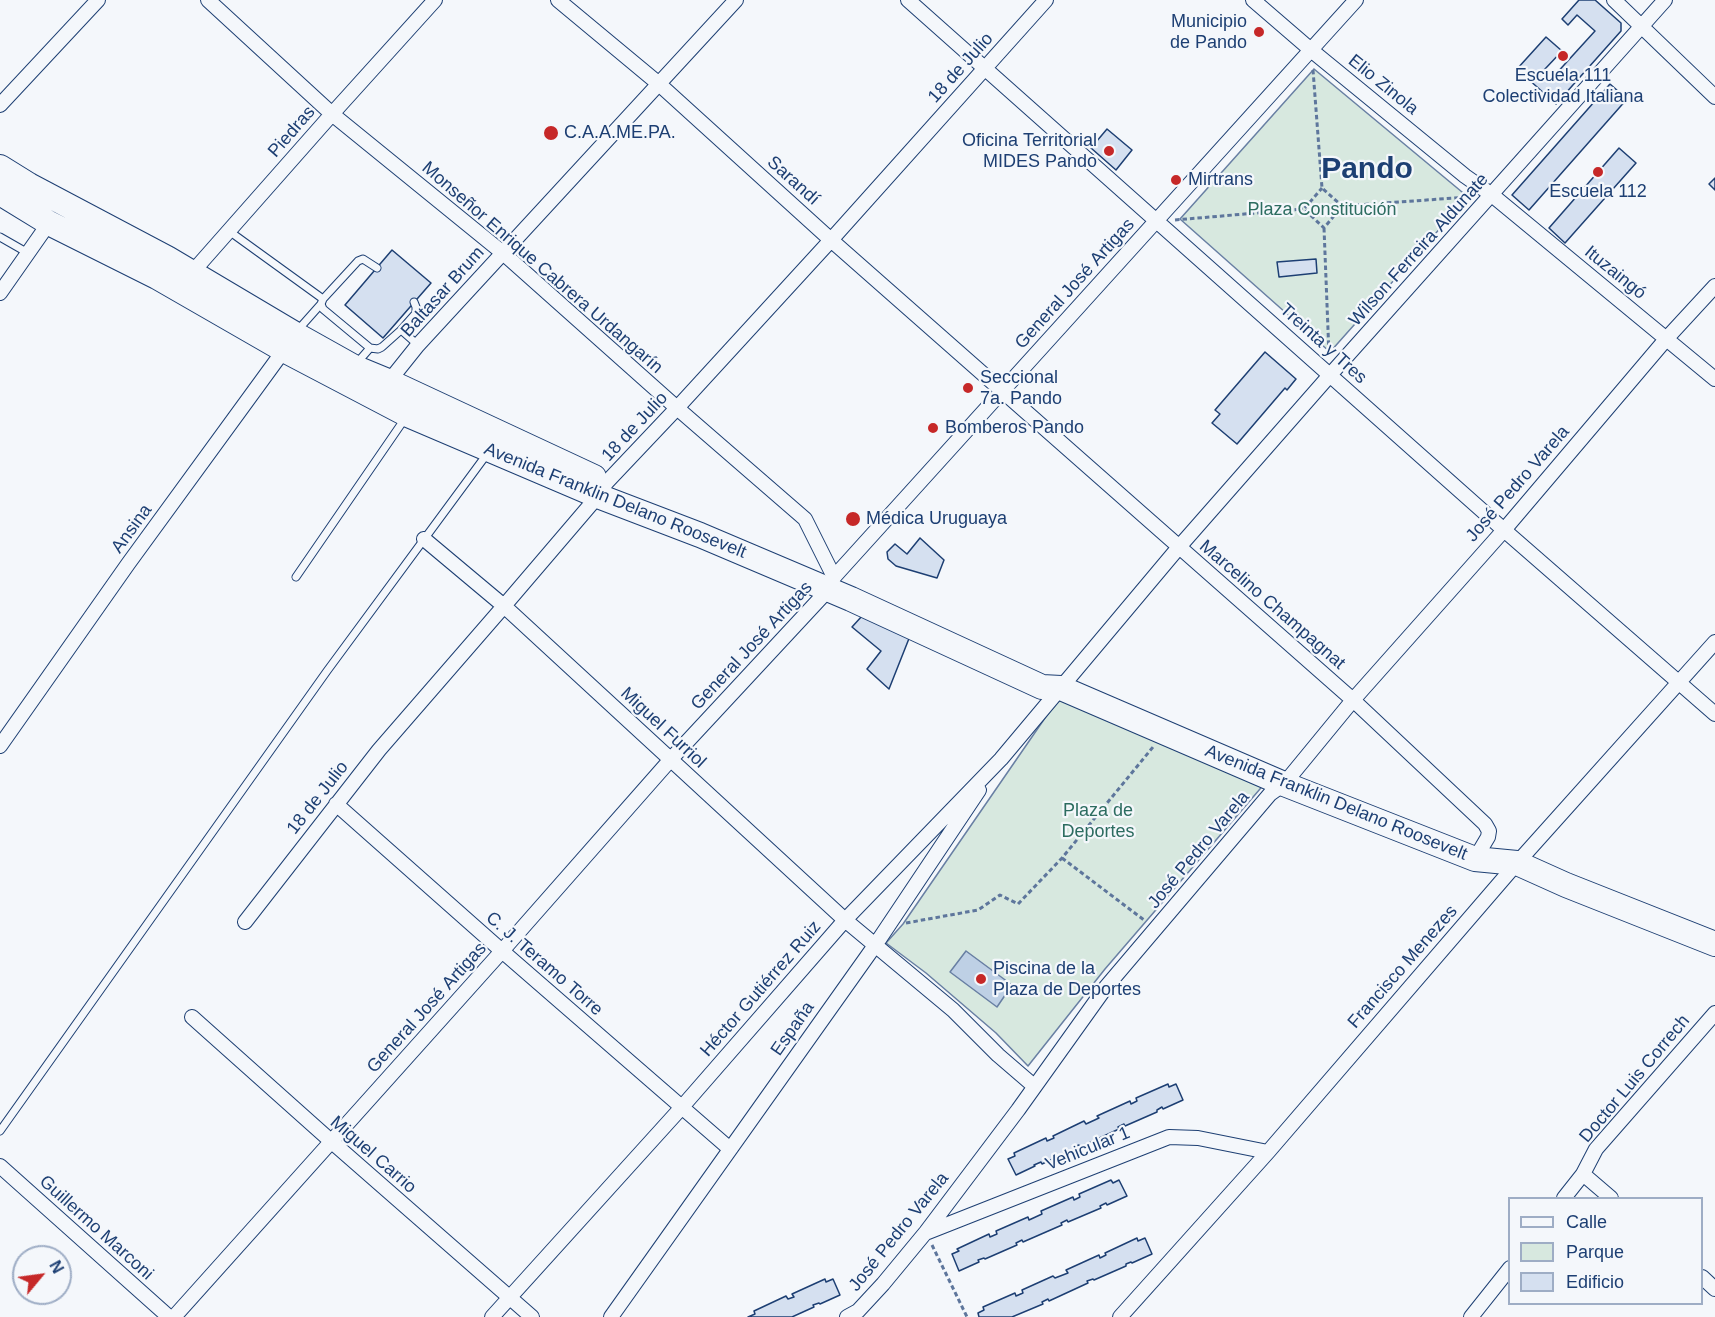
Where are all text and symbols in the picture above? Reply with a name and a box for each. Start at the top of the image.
place label: Municipio de Pando [1170,11,1247,54]
marker: Municipio de Pando [1252,25,1266,39]
street label: 18 de Julio [924,28,998,108]
marker: Escuela 111 Colectividad Italiana [1556,49,1570,63]
street label: Elio Zinola [1344,50,1422,120]
place label: Escuela 111 Colectividad Italiana [1482,65,1644,107]
street label: Piedras [264,102,320,162]
place label: C.A.A.ME.PA. [564,122,676,144]
marker: C.A.A.ME.PA. [542,124,560,142]
place label: Oficina Territorial MIDES Pando [962,130,1097,172]
marker: Oficina Territorial MIDES Pando [1102,144,1116,158]
street label: Sarandí [762,152,824,210]
district label: Pando [1321,152,1413,188]
street label: Monseñor Enrique Cabrera Urdangarín [417,157,667,379]
marker: Escuela 112 [1591,165,1605,179]
place label: Mirtrans [1188,169,1253,191]
street label: Wilson Ferreira Aldunate [1345,169,1493,331]
marker: Mirtrans [1169,173,1183,187]
place label: Escuela 112 [1549,181,1647,203]
park label: Plaza Constitución [1247,199,1397,221]
street label: General José Artigas [1011,214,1139,354]
street label: Baltasar Brum [397,242,489,342]
street label: Ituzaingó [1580,242,1650,304]
street label: Treinta y Tres [1275,299,1371,389]
place label: Seccional 7a. Pando [980,367,1062,410]
marker: Seccional 7a. Pando [961,381,975,395]
street label: 18 de Julio [597,388,673,466]
place label: Bomberos Pando [945,417,1084,439]
marker: Bomberos Pando [926,421,940,435]
street label: José Pedro Varela [1462,422,1574,546]
street label: Avenida Franklin Delano Roosevelt [481,438,749,564]
street label: Ansina [107,500,157,558]
place label: Médica Uruguaya [866,508,1007,530]
marker: Médica Uruguaya [844,510,862,528]
street label: Marcelino Champagnat [1195,536,1349,674]
street label: General José Artigas [687,577,817,715]
street label: Miguel Furriol [616,683,710,773]
street label: Avenida Franklin Delano Roosevelt [1202,740,1470,866]
street label: 18 de Julio [283,757,353,839]
street label: José Pedro Varela [1144,787,1254,913]
park label: Plaza de Deportes [1061,800,1135,842]
street label: Francisco Menezes [1344,901,1462,1033]
street label: C. J. Teramo Torre [481,907,607,1021]
street label: Héctor Gutiérrez Ruiz [696,917,826,1061]
street label: General José Artigas [363,938,491,1078]
place label: Piscina de la Plaza de Deportes [993,958,1141,1000]
marker: Piscina de la Plaza de Deportes [974,972,988,986]
street label: España [767,998,819,1060]
street label: Doctor Luis Correch [1575,1011,1695,1147]
street label: Miguel Carrio [326,1112,420,1198]
street label: Vehicular 1 [1043,1122,1133,1176]
street label: José Pedro Varela [844,1168,954,1296]
street label: Guillermo Marconi [35,1171,157,1285]
legend [1508,1197,1703,1305]
text: Calle [1566,1212,1607,1232]
text: Parque [1566,1242,1624,1262]
north arrow [12,1245,72,1305]
text: N [46,1258,67,1276]
text: Edificio [1566,1272,1624,1292]

